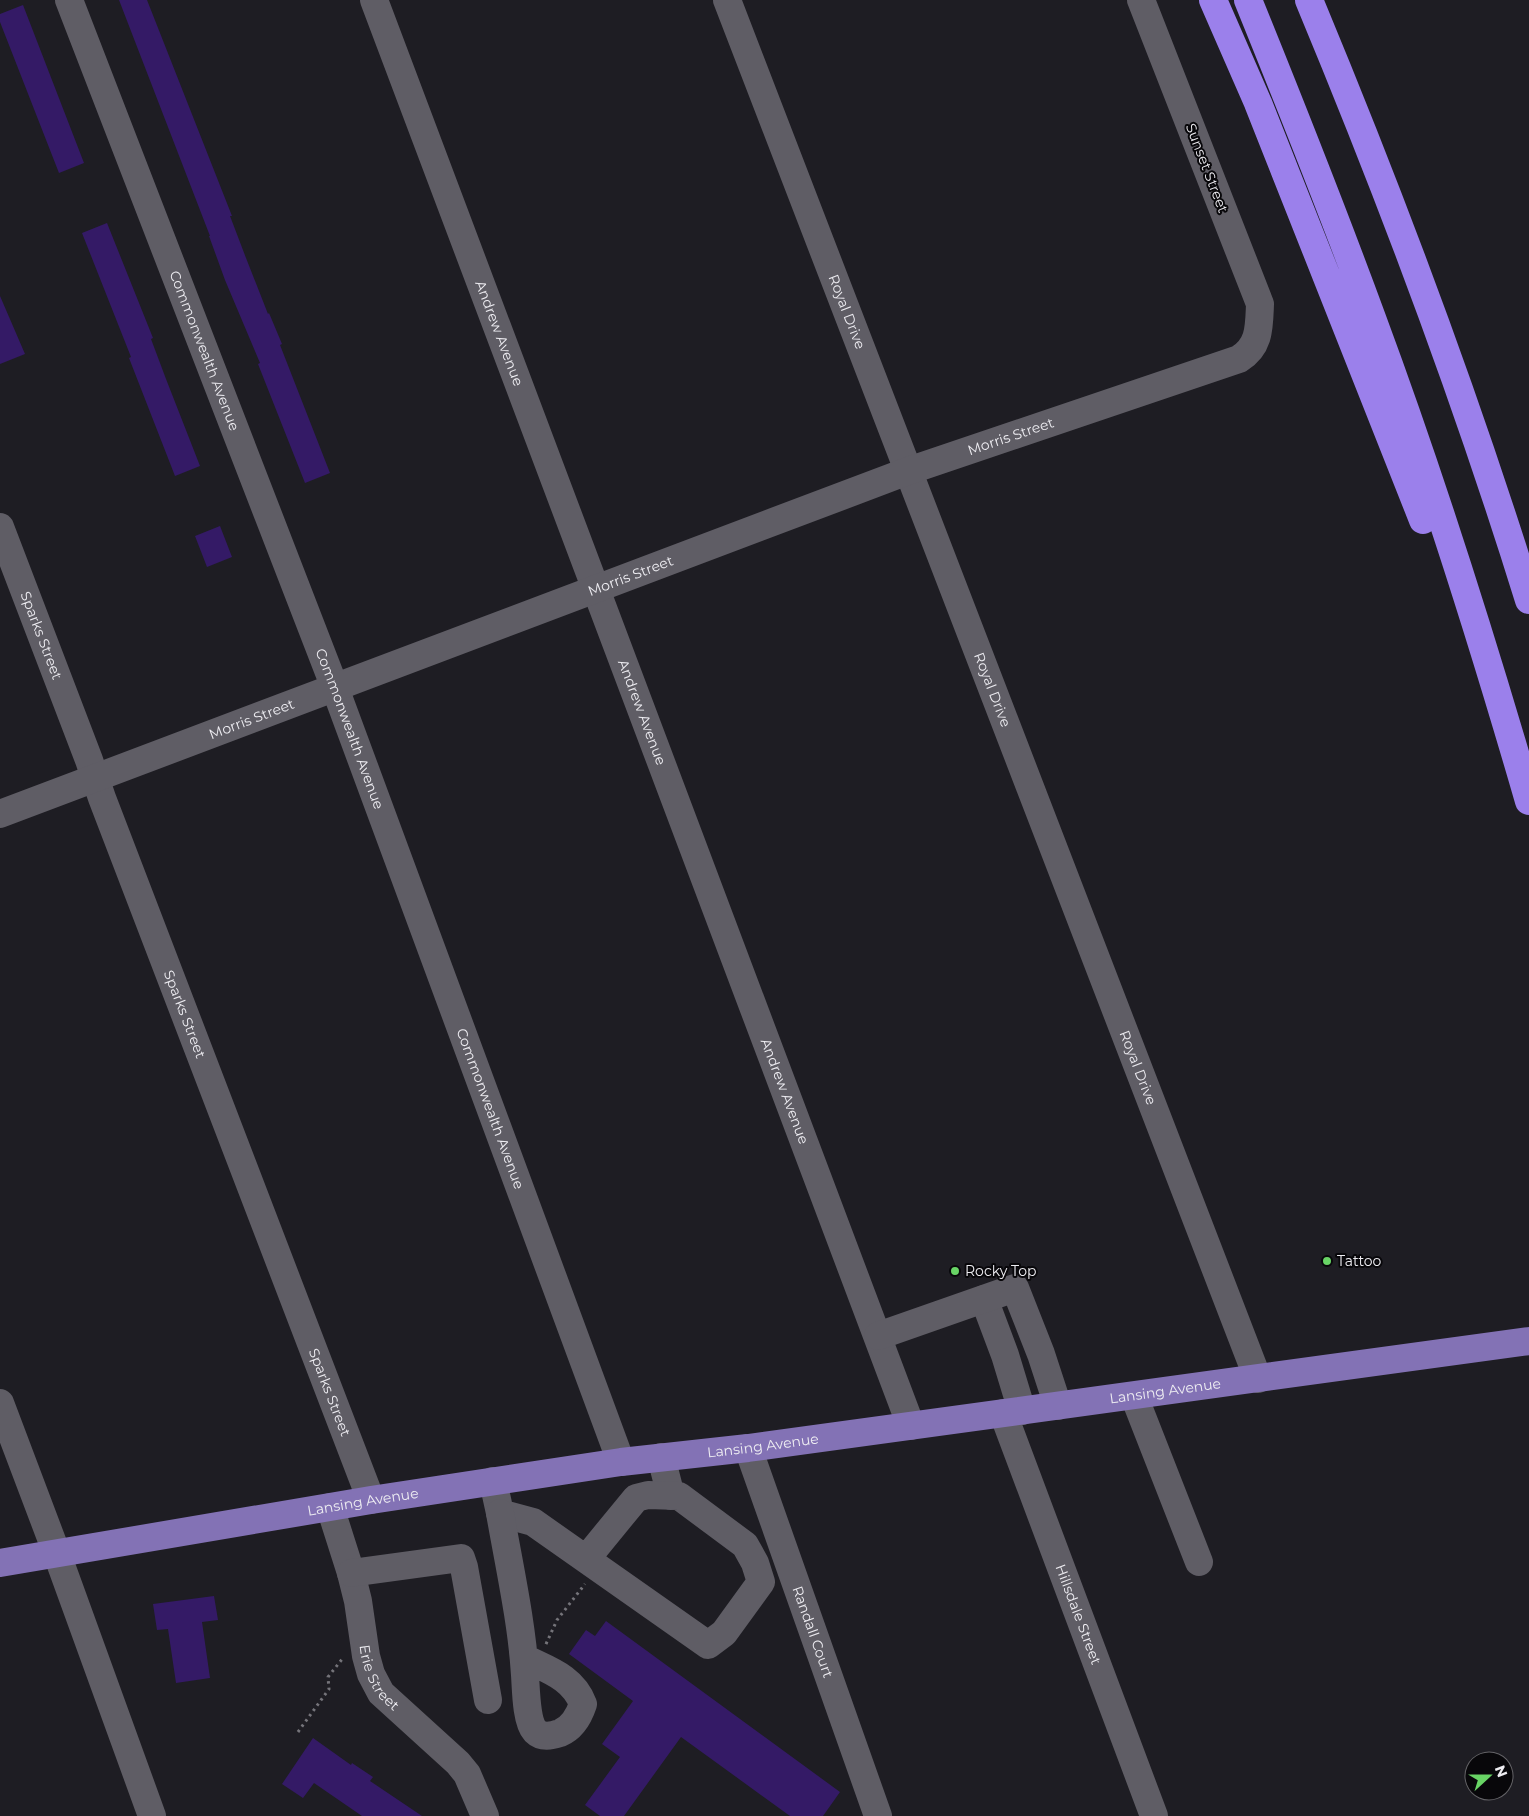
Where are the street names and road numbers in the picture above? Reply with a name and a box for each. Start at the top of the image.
street label: Sunset Street [1182,121,1232,216]
street label: Commonwealth Avenue [166,268,244,433]
street label: Royal Drive [825,272,870,352]
street label: Andrew Avenue [471,278,528,389]
street label: Morris Street [965,413,1056,459]
street label: Morris Street [585,551,676,600]
street label: Sparks Street [16,589,66,682]
street label: Commonwealth Avenue [312,646,388,812]
street label: Royal Drive [970,650,1015,729]
street label: Andrew Avenue [614,657,670,768]
street label: Morris Street [206,695,297,743]
street label: Sparks Street [160,967,210,1061]
street label: Commonwealth Avenue [452,1026,528,1192]
street label: Royal Drive [1116,1028,1161,1107]
street label: Andrew Avenue [757,1036,813,1147]
street label: Sparks Street [305,1346,355,1439]
street label: Lansing Avenue [1108,1374,1222,1407]
street label: Lansing Avenue [706,1429,820,1461]
street label: Lansing Avenue [306,1484,420,1520]
street label: Hillsdale Street [1051,1562,1106,1667]
street label: Randall Court [788,1584,838,1680]
street label: Erie Street [355,1644,403,1714]

